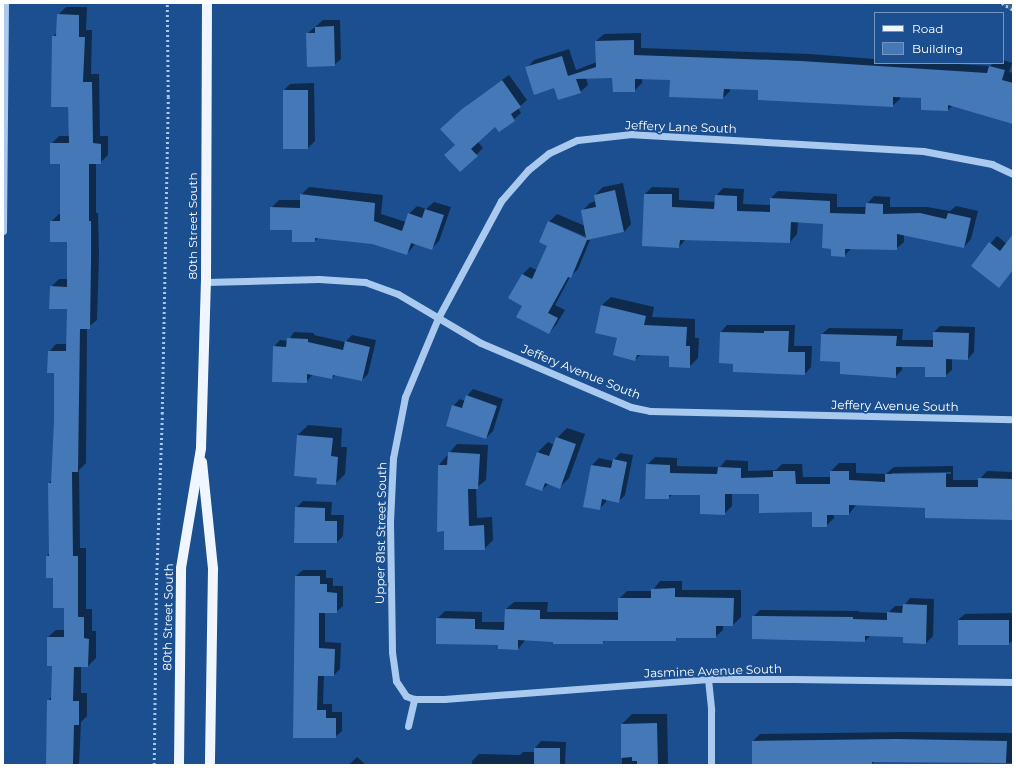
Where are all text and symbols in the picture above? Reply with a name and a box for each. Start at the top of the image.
legend [874,12,1004,64]
text: Road [912,21,943,36]
text: Building [912,41,963,56]
street label: Jeffery Lane South [625,118,737,136]
street label: 80th Street South [186,172,200,280]
street label: Jeffery Avenue South [519,341,643,403]
street label: Jeffery Avenue South [831,398,959,414]
street label: Upper 81st Street South [373,462,389,604]
street label: 80th Street South [160,563,176,671]
street label: Jasmine Avenue South [644,661,782,681]

